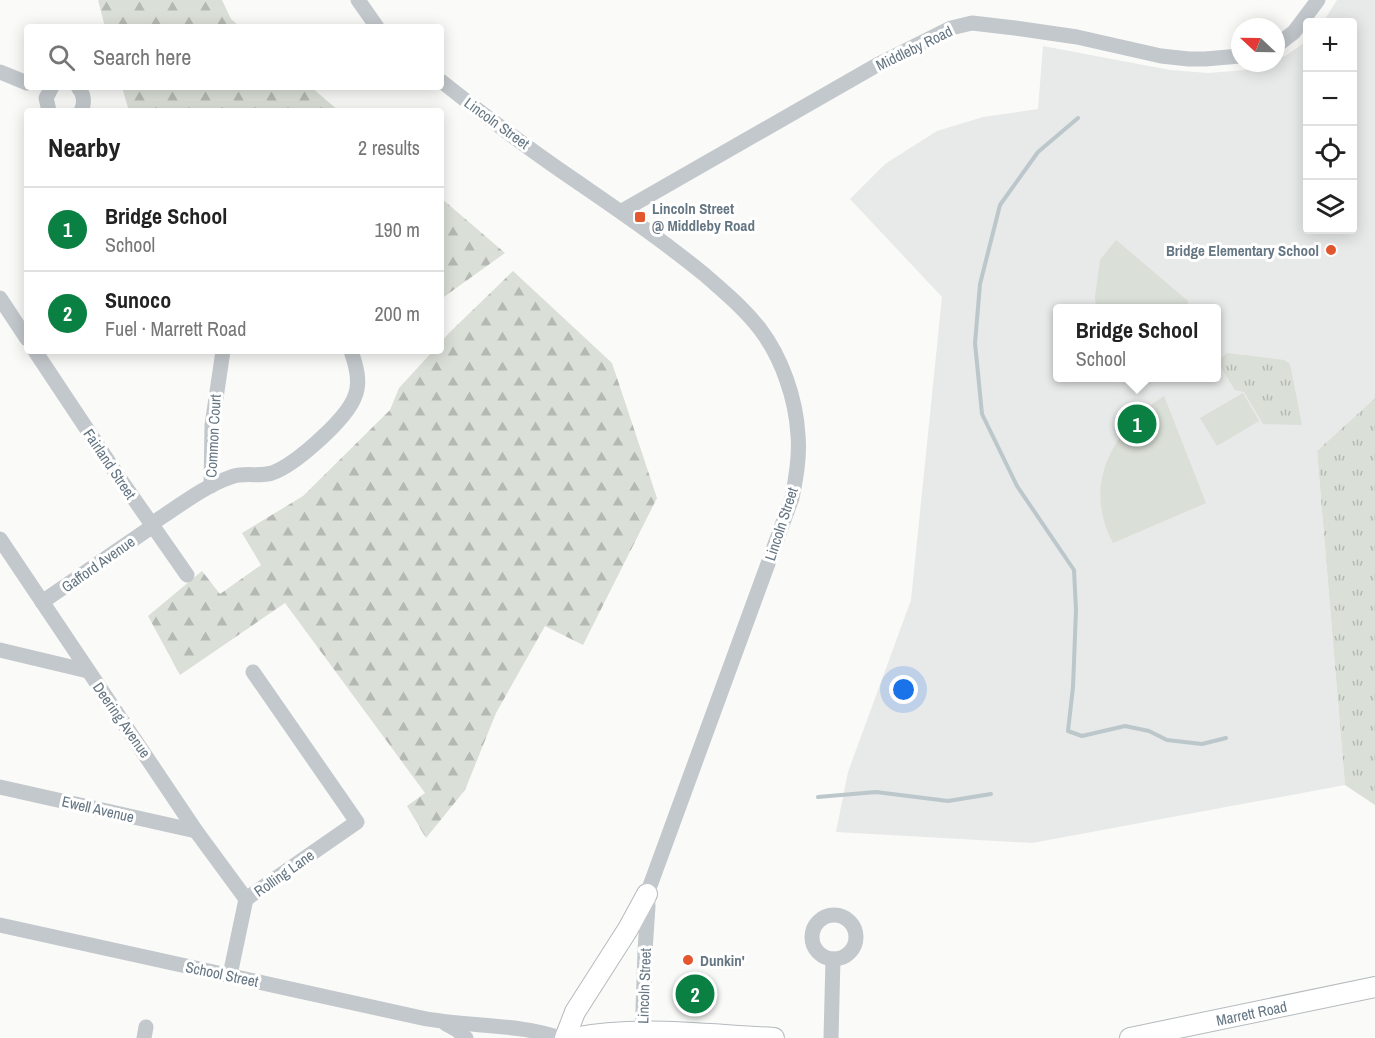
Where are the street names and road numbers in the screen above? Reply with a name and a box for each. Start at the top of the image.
street label: Middleby Road [872,20,956,76]
street label: Lincoln Street [460,92,534,154]
street label: Common Court [200,393,226,478]
street label: Fairland Street [79,425,142,504]
street label: Lincoln Street [759,484,803,563]
street label: Gafford Avenue [57,531,139,597]
street label: Deering Avenue [88,678,156,762]
street label: Ewell Avenue [60,790,136,828]
street label: Rolling Lane [250,845,318,901]
street label: Lincoln Street [632,947,656,1024]
street label: School Street [184,956,261,992]
street label: Marrett Road [1214,995,1289,1030]

